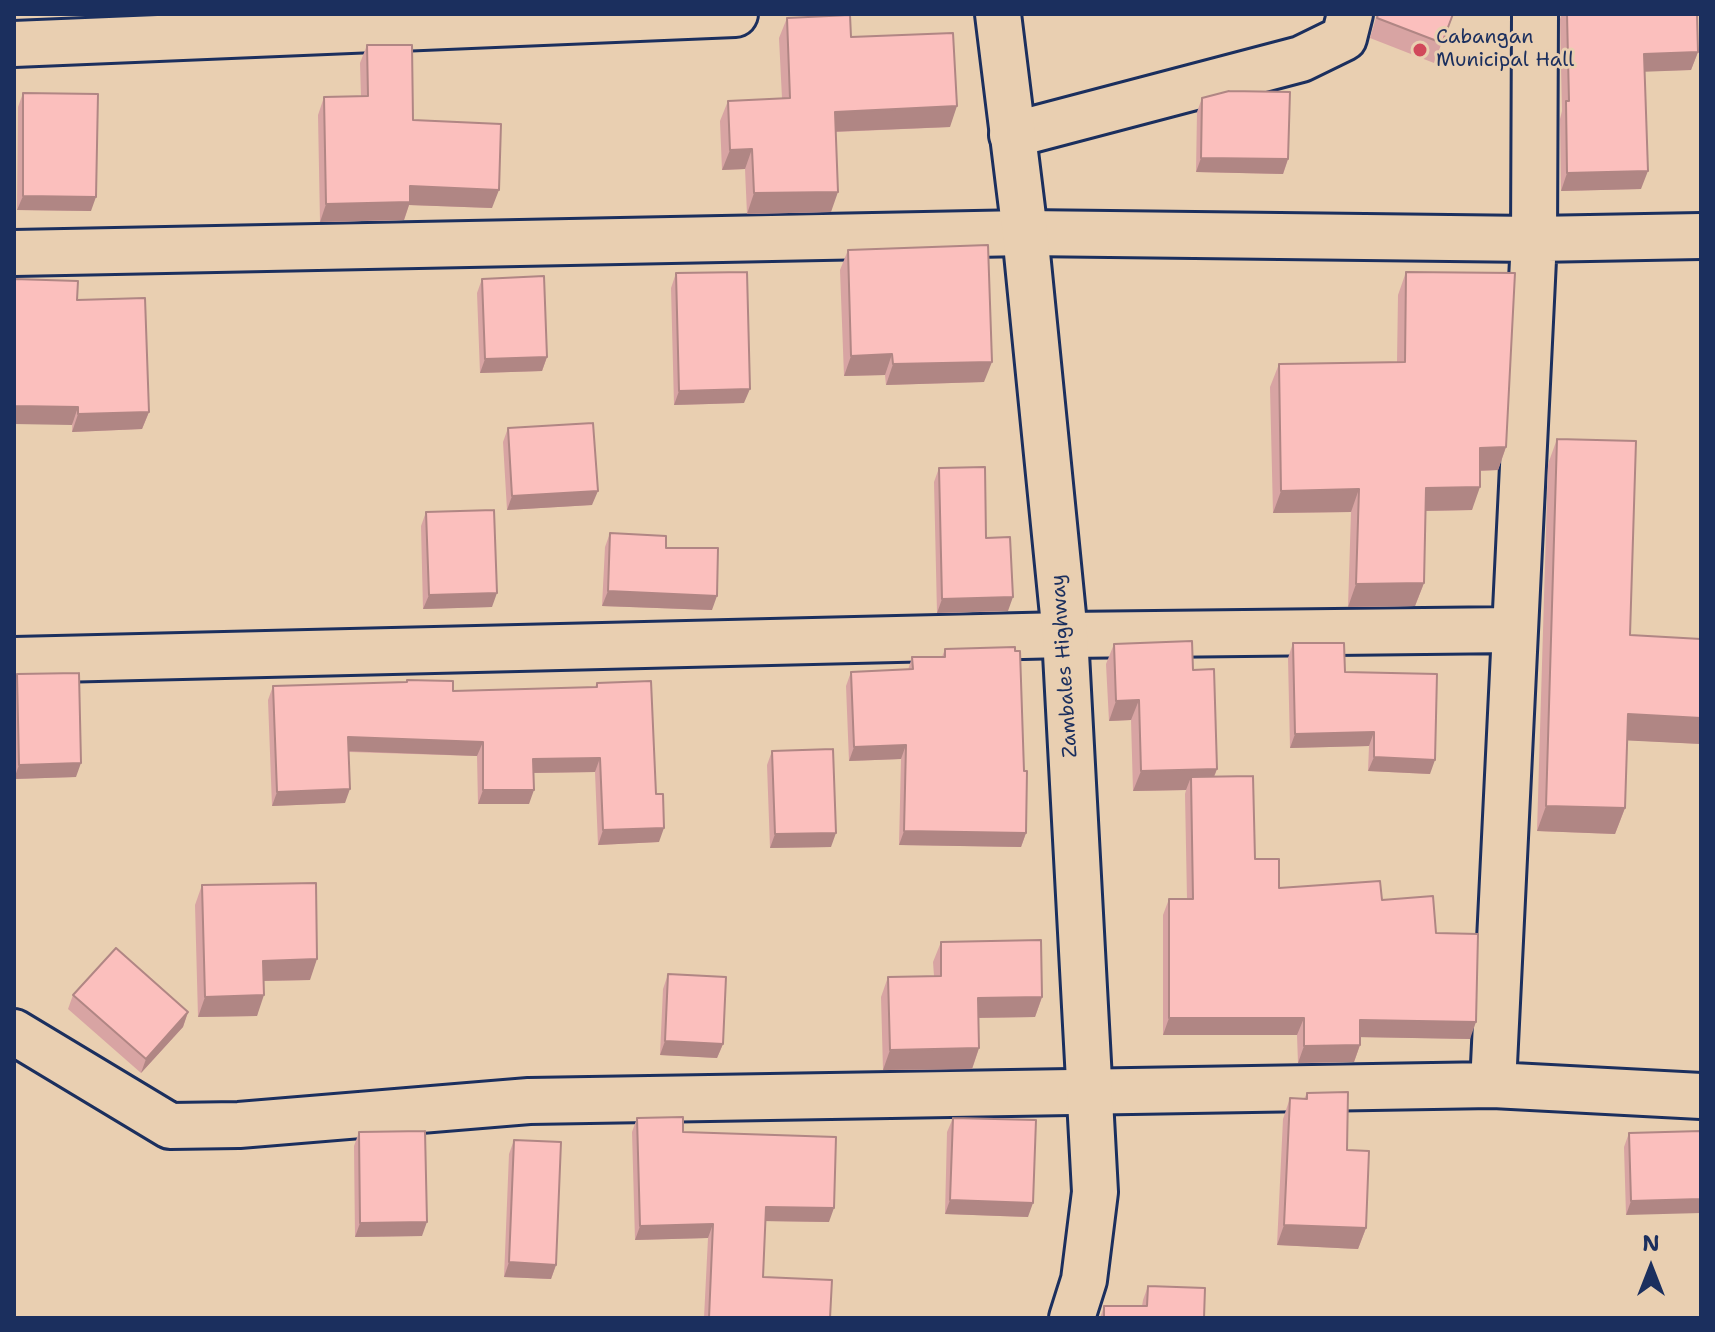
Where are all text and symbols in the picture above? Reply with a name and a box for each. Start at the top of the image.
place label: Cabangan Municipal Hall [1436,26,1574,73]
marker: Cabangan Municipal Hall [1411,41,1429,59]
street label: Zambales Highway [1047,574,1083,758]
north arrow [1611,1228,1691,1308]
text: N [1642,1229,1660,1258]

